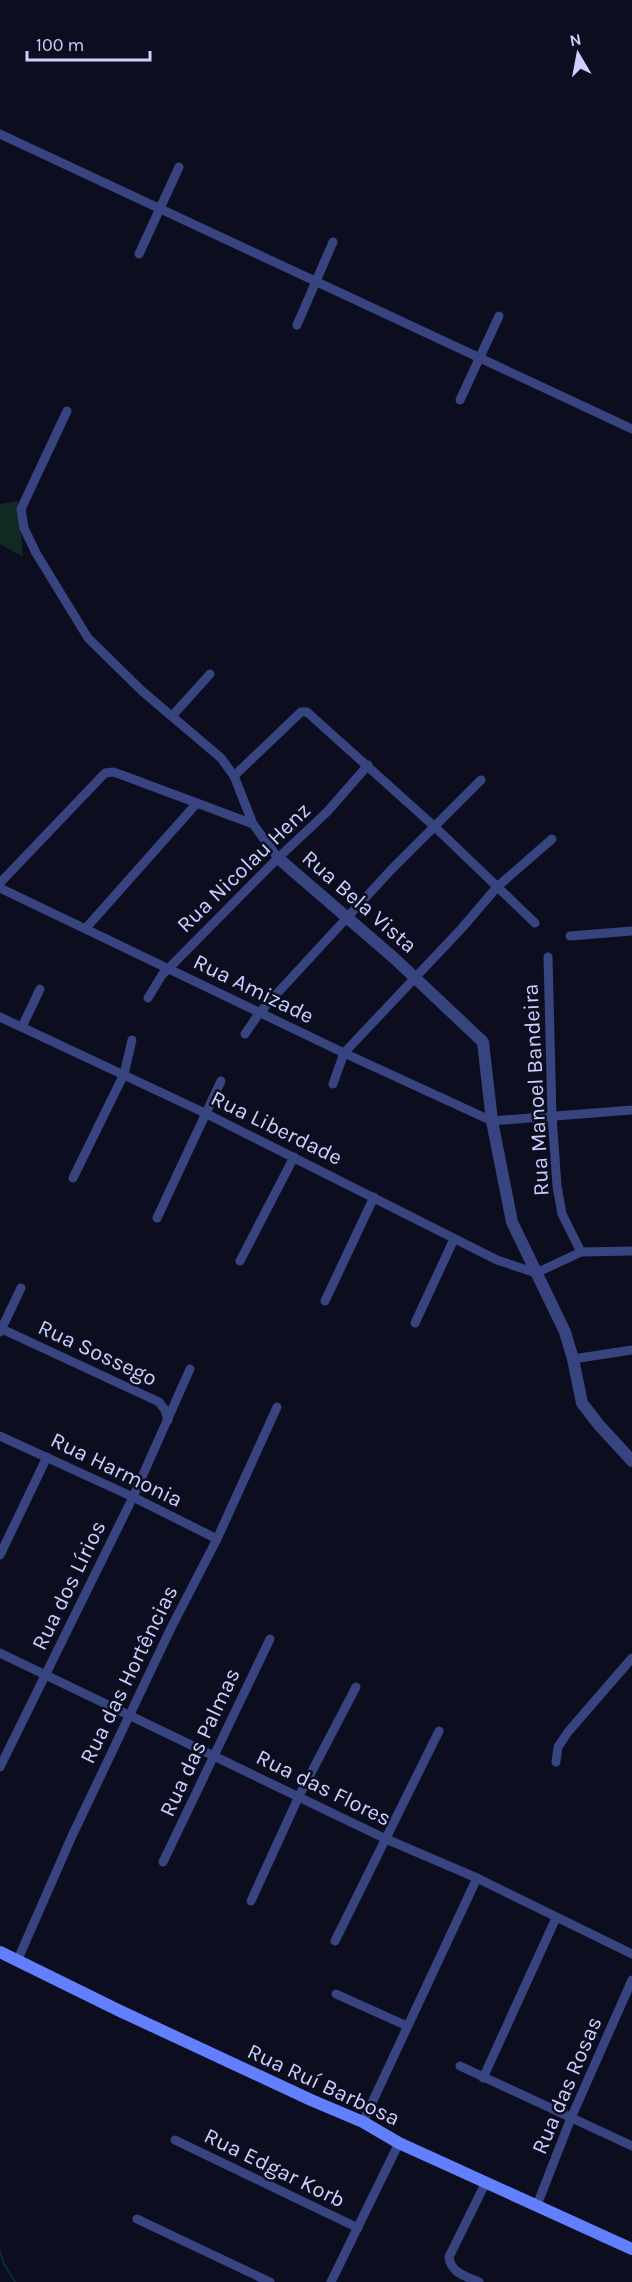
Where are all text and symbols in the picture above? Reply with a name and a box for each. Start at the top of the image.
scale bar [27,24,150,62]
north arrow [548,24,608,84]
text: N [568,29,583,50]
text: 100 m [36,34,84,56]
street label: Rua Nicolau Henz [171,797,316,938]
street label: Rua Bela Vista [297,845,422,959]
street label: Rua Amizade [189,949,318,1029]
street label: Rua Manoel Bandeira [517,983,555,1197]
street label: Rua Liberdade [207,1085,346,1171]
street label: Rua Sossego [34,1314,161,1392]
street label: Rua Harmonia [46,1427,187,1513]
street label: Rua dos Lírios [26,1516,111,1654]
street label: Rua das Hortências [74,1581,183,1768]
street label: Rua das Palmas [154,1664,246,1821]
street label: Rua das Flores [252,1744,395,1832]
street label: Rua das Rosas [526,2013,608,2158]
street label: Rua Ruí Barbosa [243,2038,404,2132]
street label: Rua Edgar Korb [200,2123,349,2213]

